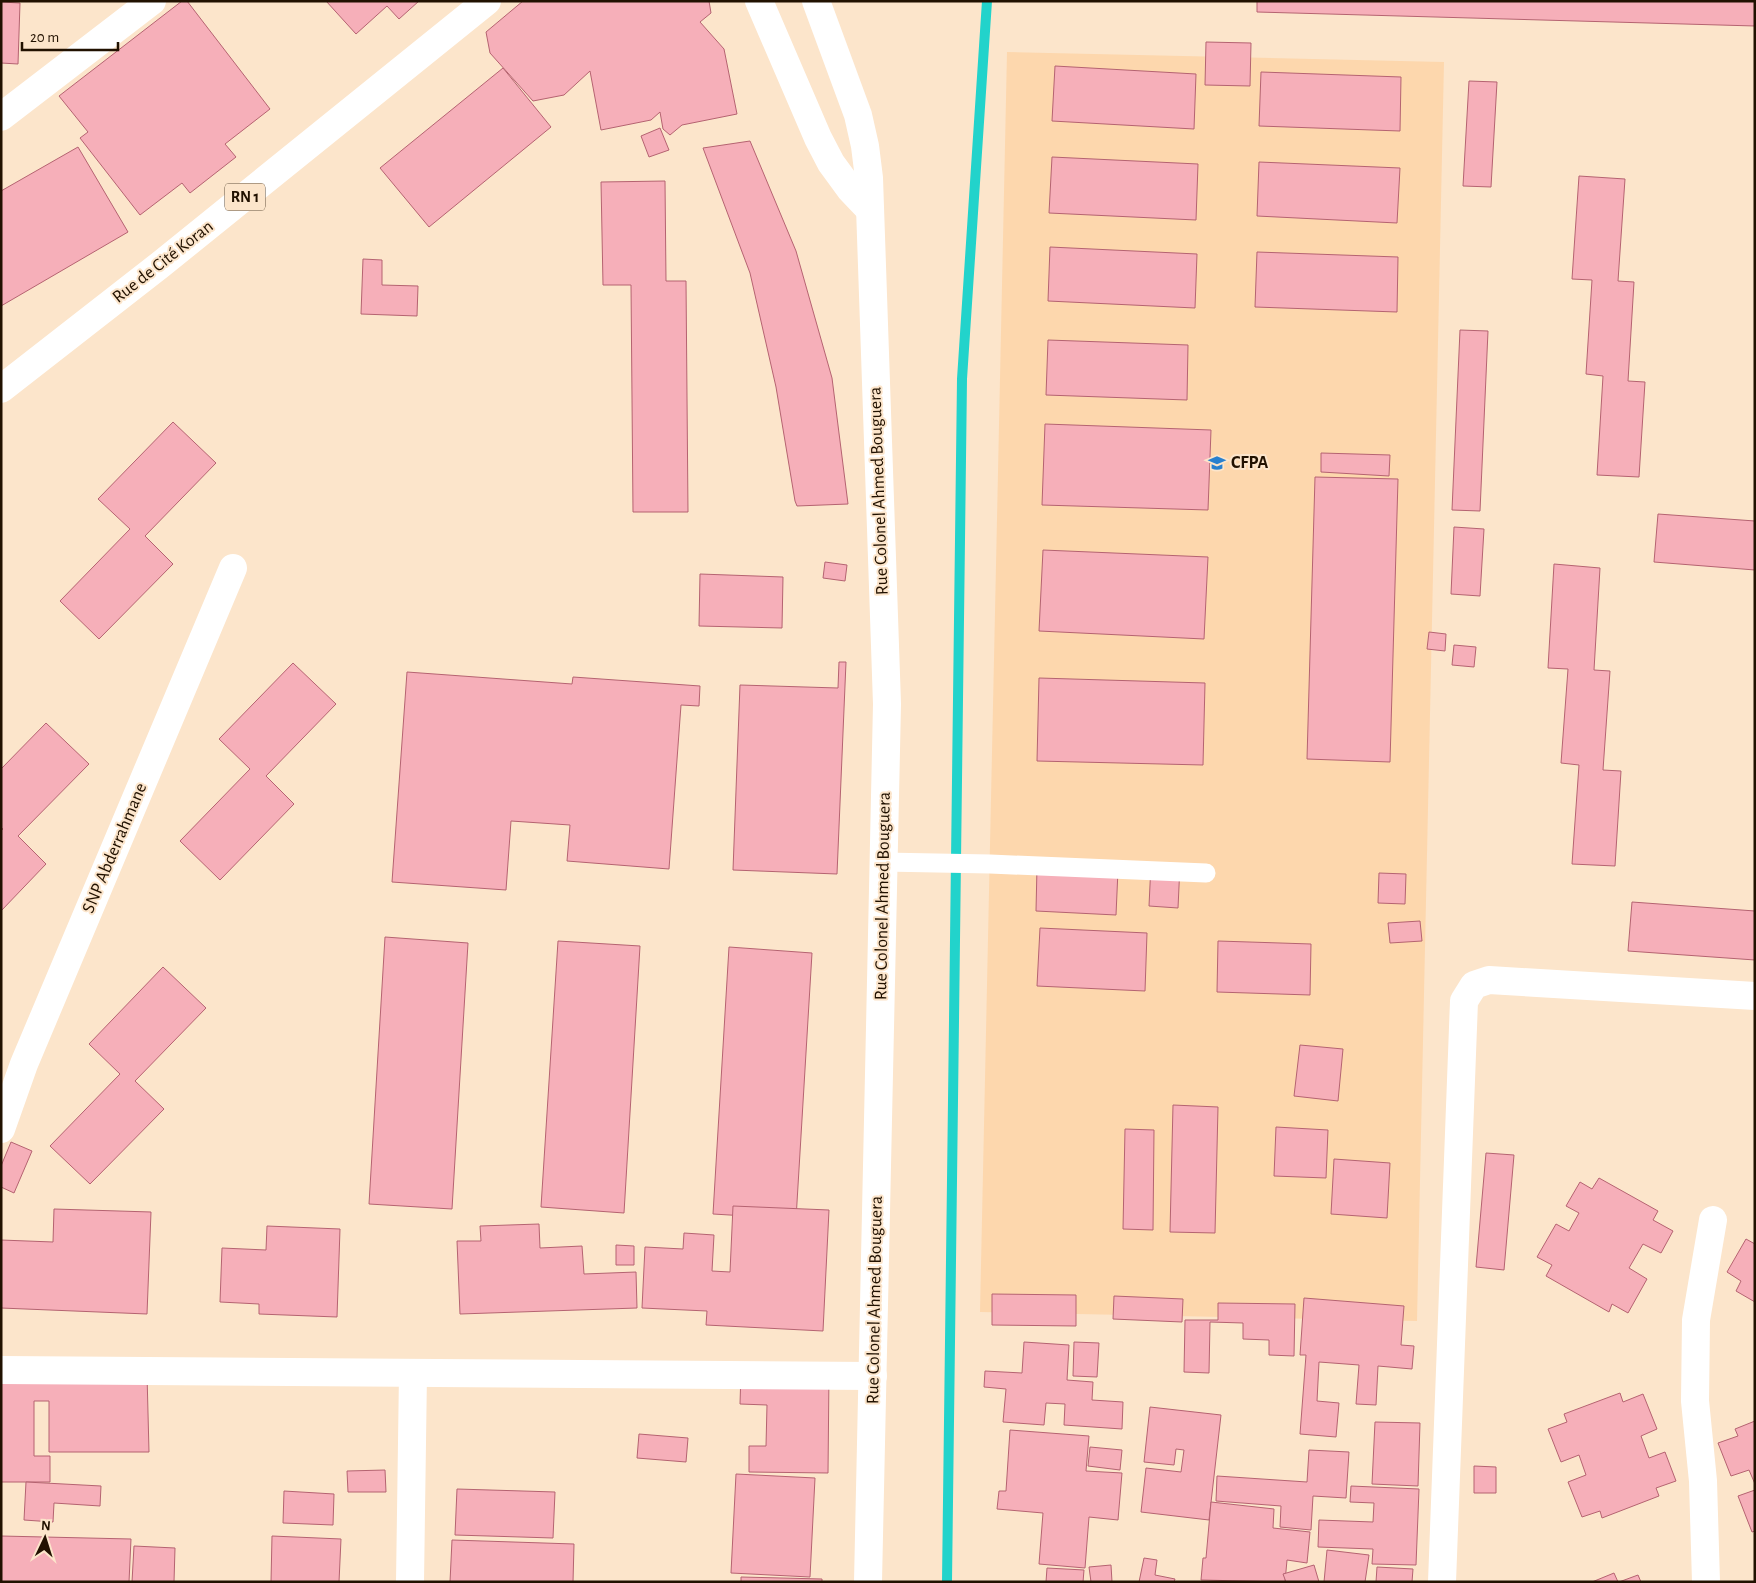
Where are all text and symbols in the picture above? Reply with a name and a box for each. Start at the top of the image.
scale bar [22,20,119,52]
text: 20 m [30,30,59,45]
road number: RN 1 [225,183,265,210]
street label: Rue de Cité Koran [109,217,217,307]
street label: Rue Colonel Ahmed Bouguera [866,387,892,595]
school or university icon: CFPA [1207,453,1227,473]
place label: CFPA [1231,454,1268,472]
street label: SNP Abderrahmane [79,780,151,916]
street label: Rue Colonel Ahmed Bouguera [872,792,894,1000]
street label: Rue Colonel Ahmed Bouguera [864,1196,886,1404]
north arrow [20,1513,70,1563]
text: N [40,1519,51,1533]

